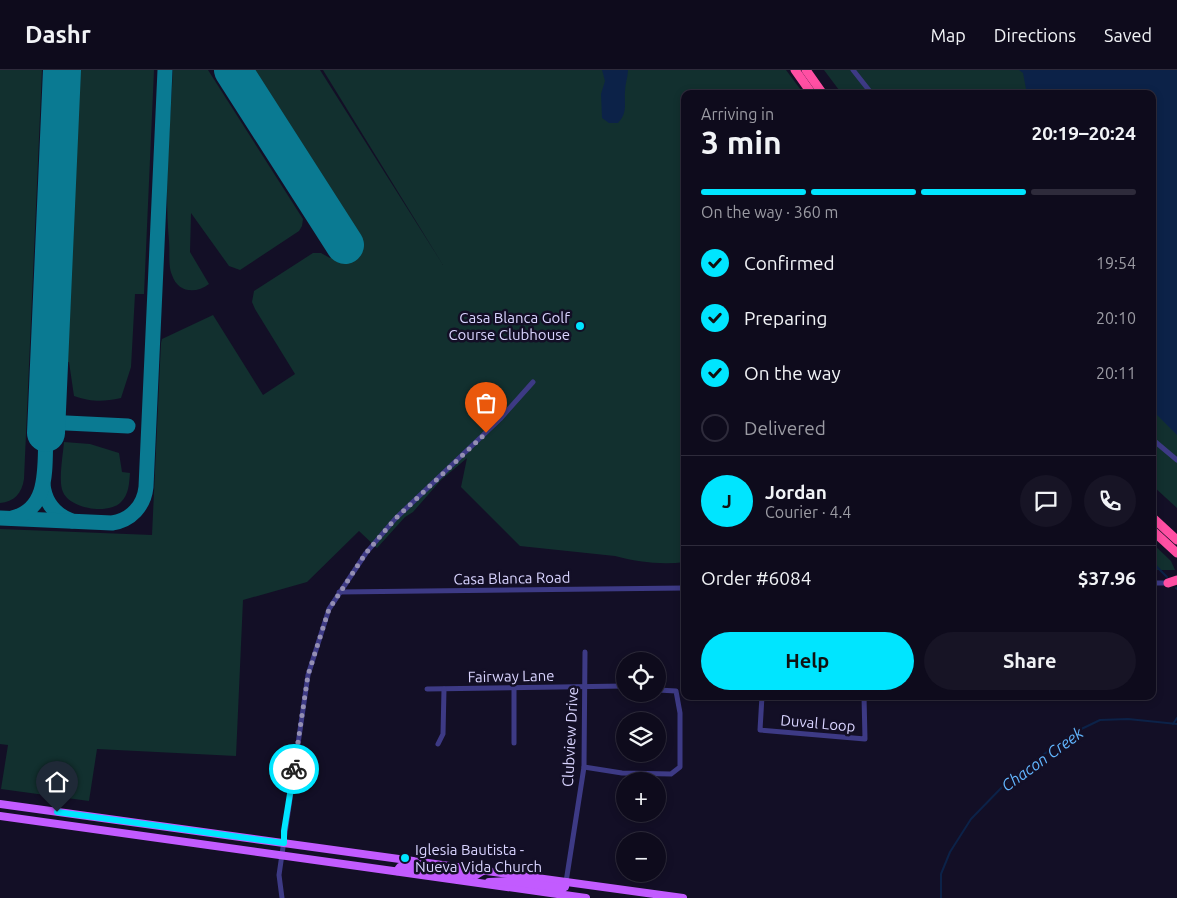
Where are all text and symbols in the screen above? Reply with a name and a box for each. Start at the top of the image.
text: Dashr [25,21,91,48]
text: Map [930,25,966,45]
text: Directions [994,25,1076,45]
text: Saved [1104,25,1152,45]
text: Arriving in [701,105,774,123]
text: 20:19–20:24 [1031,122,1136,144]
text: 3 min [701,124,782,160]
text: On the way · 360 m [701,203,838,221]
icon: check [701,249,729,277]
text: Confirmed [744,252,835,274]
text: 19:54 [1096,254,1136,272]
icon: check [701,304,729,332]
text: Preparing [744,307,828,329]
place label: Casa Blanca Golf Course Clubhouse [448,309,570,343]
text: 20:10 [1096,309,1136,327]
marker: Casa Blanca Golf Course Clubhouse [574,320,586,332]
icon: check [701,359,729,387]
text: On the way [744,362,841,384]
text: 20:11 [1096,364,1136,382]
pin [465,382,507,433]
icon: bag [472,389,500,417]
text: Delivered [744,417,826,439]
button: chat [1020,475,1072,527]
button: phone [1084,475,1136,527]
text: Jordan [765,481,827,503]
text: J [722,490,732,512]
text: Courier · 4.4 [765,503,851,521]
text: Order #6084 [701,567,811,589]
text: $37.96 [1078,567,1136,589]
street label: Casa Blanca Road [453,568,571,588]
button: Help [701,632,914,690]
button: Share [924,632,1136,690]
map controls [616,652,666,882]
button: locate [616,652,666,702]
street label: Fairway Lane [467,667,555,685]
street label: Clubview Drive [559,687,581,787]
street label: Duval Loop [780,711,856,735]
button: layers [616,712,666,762]
water label: Chacon Creek [998,723,1087,795]
courier [269,744,319,794]
icon: bike [280,755,308,783]
pin [36,761,78,812]
icon: home [43,768,71,796]
button: + [616,772,666,822]
button: − [616,832,666,882]
place label: Iglesia Bautista - Nueva Vida Church [415,841,542,875]
marker: Iglesia Bautista - Nueva Vida Church [399,852,411,864]

